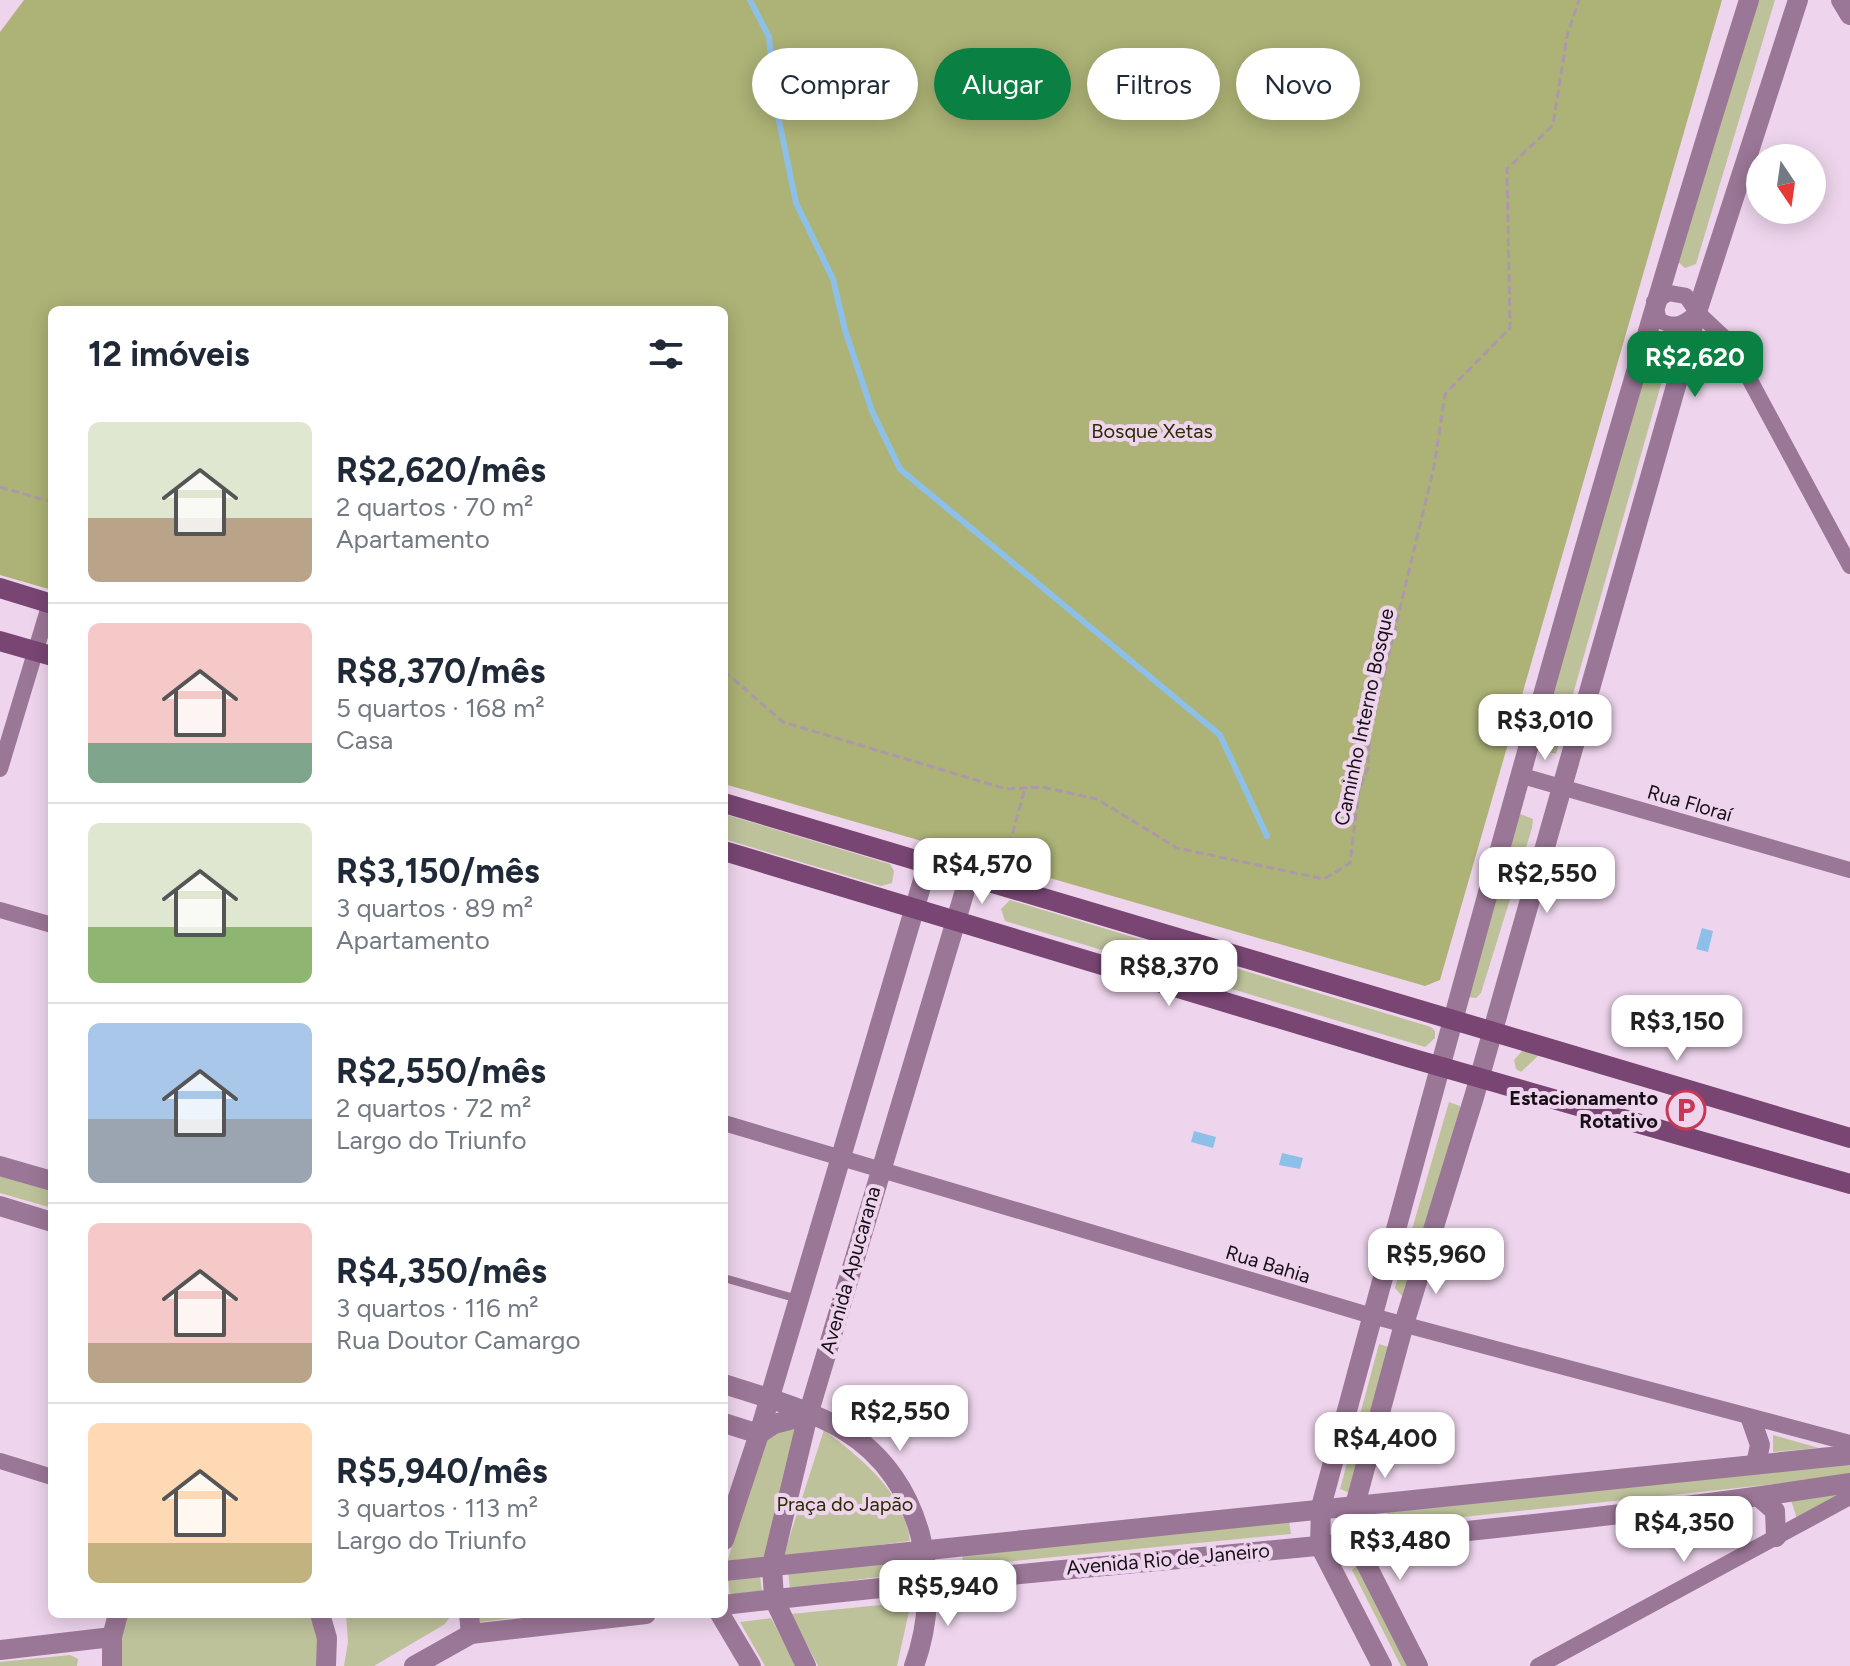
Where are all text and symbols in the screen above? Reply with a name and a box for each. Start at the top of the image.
chip: Comprar [752,48,918,120]
chip: Alugar [934,48,1071,120]
chip: Filtros [1087,48,1220,120]
chip: Novo [1236,48,1360,120]
north arrow [1746,144,1826,224]
map controls [1746,144,1826,224]
pin: R$2,620 [1621,331,1769,399]
icon: filters [644,332,688,376]
text: 12 imóveis [88,334,250,375]
text: R$2,620 [1645,341,1745,373]
park label: Bosque Xetas [1091,419,1213,443]
text: R$2,620/mês [336,450,546,491]
icon: home [152,454,248,550]
text: 2 quartos · 70 m² [336,491,534,523]
text: Apartamento [336,523,490,555]
street label: Caminho Interno Bosque [1329,606,1399,828]
text: R$8,370/mês [336,651,545,692]
icon: home [152,655,248,751]
text: 5 quartos · 168 m² [336,692,545,724]
pin: R$3,010 [1471,694,1619,762]
text: R$3,010 [1497,704,1593,736]
text: Casa [336,724,393,756]
street label: Rua Floraí [1645,779,1737,827]
pin: R$4,570 [908,838,1056,906]
pin: R$2,550 [1473,847,1621,915]
text: R$4,570 [932,848,1032,880]
text: R$3,150/mês [336,851,540,892]
icon: home [152,855,248,951]
text: R$2,550 [1497,857,1597,889]
text: 3 quartos · 89 m² [336,892,533,924]
text: Apartamento [336,924,490,956]
pin: R$8,370 [1095,940,1243,1008]
text: R$8,370 [1119,950,1219,982]
pin: R$3,150 [1603,995,1751,1063]
text: R$3,150 [1629,1005,1725,1037]
text: R$2,550/mês [336,1051,546,1092]
icon: home [152,1055,248,1151]
place label: Estacionamento Rotativo [1509,1086,1658,1133]
parking icon: Estacionamento Rotativo [1665,1089,1707,1131]
text: 2 quartos · 72 m² [336,1092,531,1124]
text: Largo do Triunfo [336,1124,527,1156]
street label: Avenida Apucarana [815,1184,885,1356]
pin: R$5,960 [1362,1228,1510,1296]
text: R$5,960 [1386,1238,1486,1270]
street label: Rua Bahia [1223,1240,1313,1288]
text: R$4,350/mês [336,1251,547,1292]
icon: home [152,1255,248,1351]
text: 3 quartos · 116 m² [336,1292,539,1324]
text: Rua Doutor Camargo [336,1324,581,1356]
pin: R$2,550 [826,1385,974,1453]
text: R$2,550 [850,1395,950,1427]
pin: R$4,400 [1311,1412,1459,1480]
text: R$4,400 [1333,1422,1437,1454]
text: R$5,940/mês [336,1451,548,1492]
icon: home [152,1455,248,1551]
text: 3 quartos · 113 m² [336,1492,538,1524]
park label: Praça do Japão [777,1492,913,1516]
pin: R$4,350 [1610,1496,1758,1564]
text: R$4,350 [1634,1506,1734,1538]
pin: R$3,480 [1326,1514,1474,1582]
text: Largo do Triunfo [336,1524,527,1556]
text: R$3,480 [1349,1524,1451,1556]
street label: Avenida Rio de Janeiro [1065,1538,1271,1580]
pin: R$5,940 [874,1560,1022,1628]
text: R$5,940 [897,1570,999,1602]

